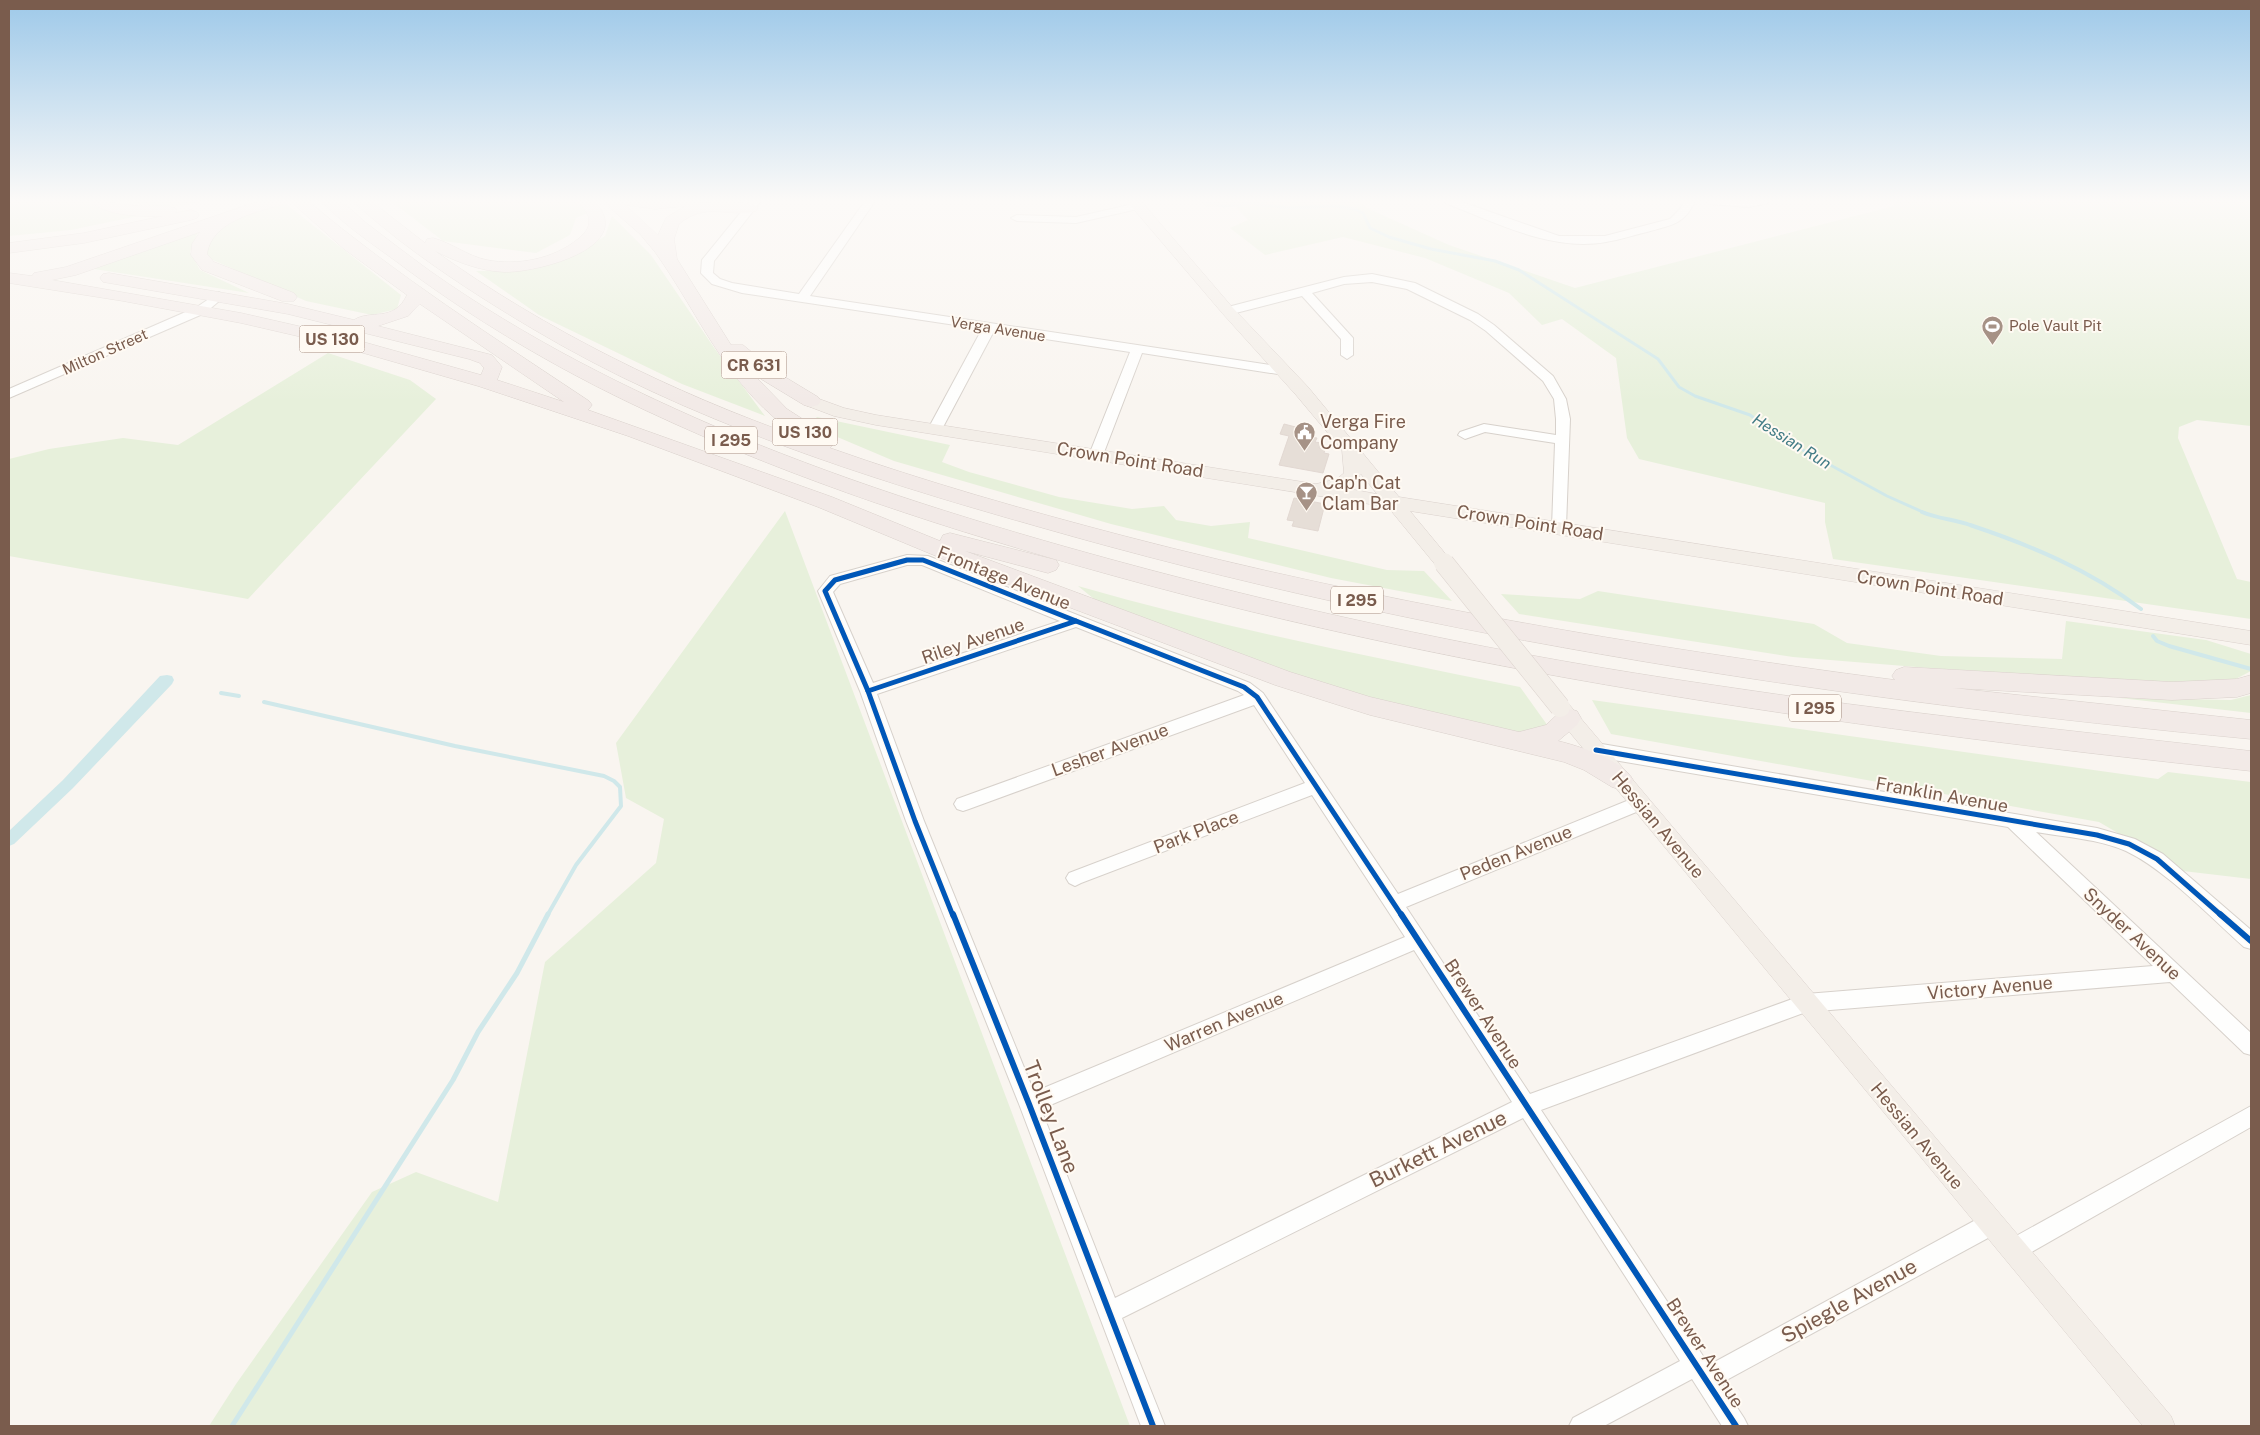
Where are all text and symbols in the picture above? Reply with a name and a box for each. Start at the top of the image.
street label: Verga Avenue [949,313,1047,344]
sports icon: Pole Vault Pit [1981,314,2005,345]
place label: Pole Vault Pit [2009,317,2102,334]
street label: Milton Street [60,325,150,378]
road number: US 130 [300,326,364,352]
road number: CR 631 [722,352,786,378]
water label: Hessian Run [1749,410,1835,473]
place label: Verga Fire Company [1320,411,1406,453]
road number: US 130 [772,418,838,446]
public building icon: Verga Fire Company [1292,420,1316,451]
road number: I 295 [705,426,757,454]
street label: Crown Point Road [1055,438,1205,481]
place label: Cap'n Cat Clam Bar [1322,472,1401,514]
bar icon: Cap'n Cat Clam Bar [1294,481,1318,512]
street label: Crown Point Road [1455,501,1605,544]
street label: Frontage Avenue [934,541,1074,614]
street label: Crown Point Road [1855,566,2005,609]
road number: I 295 [1331,586,1383,614]
street label: Riley Avenue [919,613,1027,668]
road number: I 295 [1789,694,1841,721]
street label: Lesher Avenue [1048,719,1171,780]
street label: Hessian Avenue [1608,767,1709,882]
street label: Franklin Avenue [1874,773,2010,817]
street label: Park Place [1150,806,1241,857]
street label: Peden Avenue [1457,821,1575,885]
street label: Snyder Avenue [2079,883,2185,984]
street label: Brewer Avenue [1440,955,1527,1072]
street label: Victory Avenue [1926,972,2054,1003]
street label: Warren Avenue [1161,987,1286,1056]
street label: Trolley Lane [1018,1057,1084,1177]
street label: Hessian Avenue [1867,1078,1968,1193]
street label: Burkett Avenue [1365,1104,1511,1193]
street label: Spiegle Avenue [1776,1253,1921,1348]
street label: Brewer Avenue [1662,1294,1749,1411]

